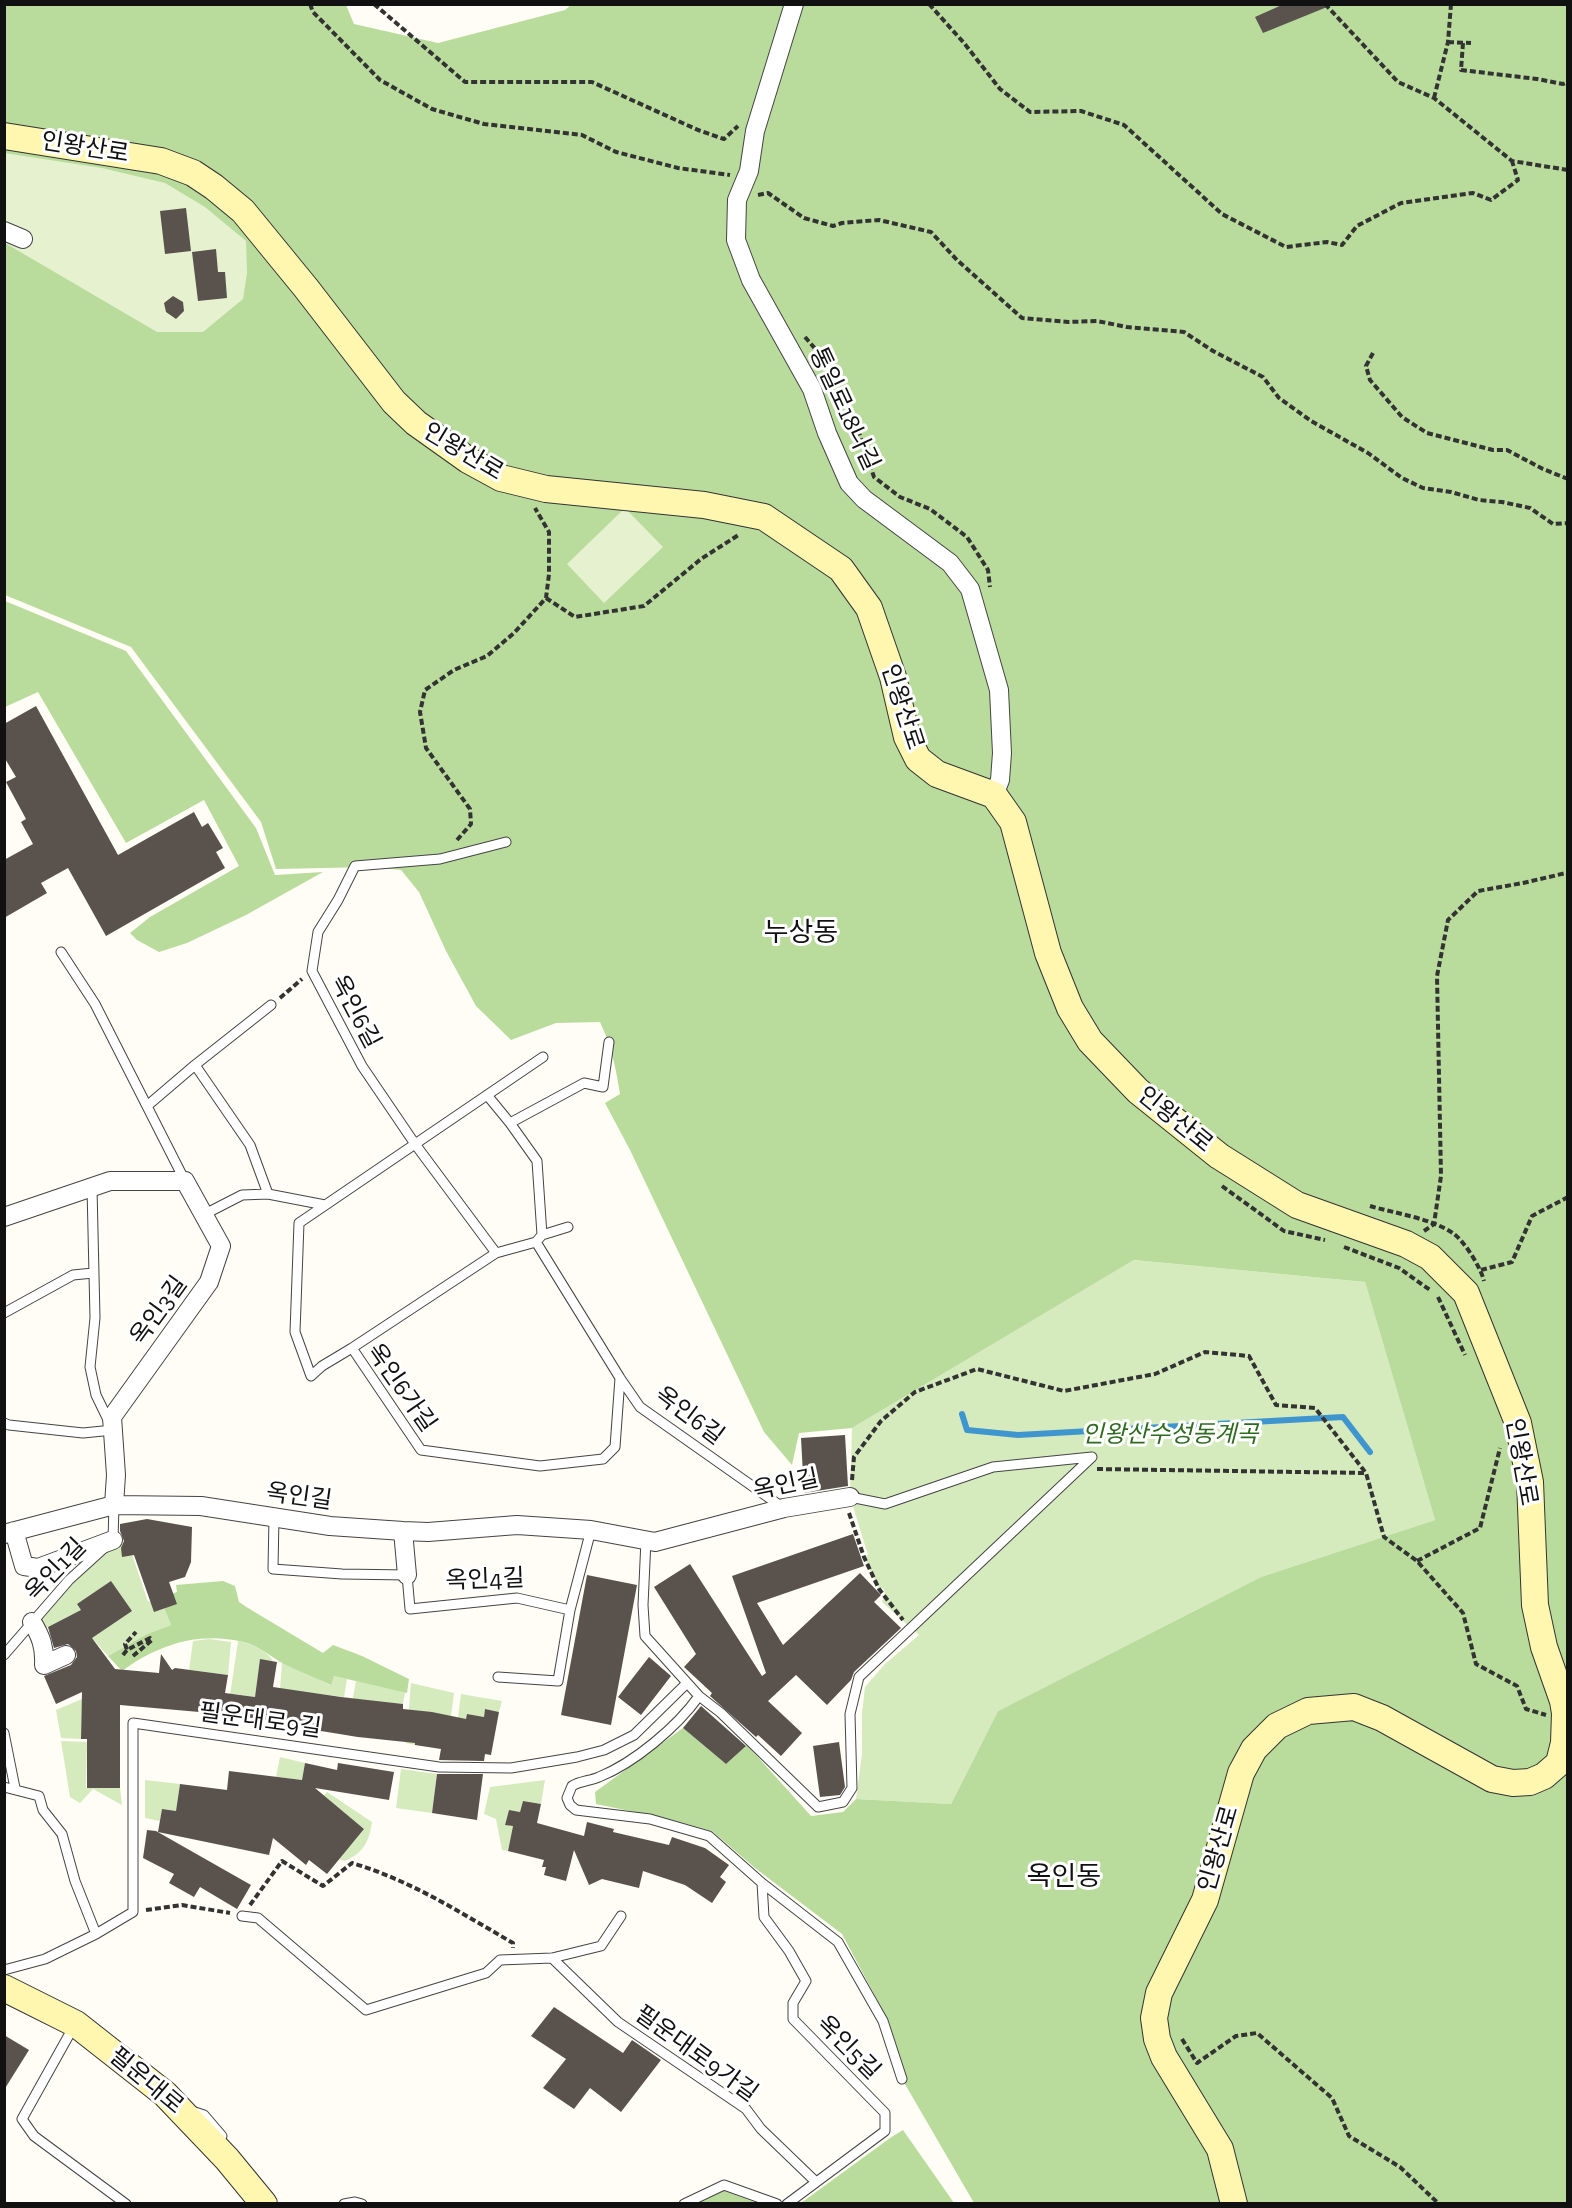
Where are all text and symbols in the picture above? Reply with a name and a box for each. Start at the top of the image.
street label: 인왕산로 [39,127,131,169]
street label: 통일로18나길 [803,343,885,475]
street label: 인왕산로 [418,417,508,487]
street label: 인왕산로 [875,661,929,753]
district label: 누상동 [764,917,838,949]
street label: 옥인6길 [324,970,386,1054]
street label: 인왕산로 [1132,1081,1218,1159]
street label: 옥인3길 [124,1271,194,1351]
street label: 옥인6가길 [360,1338,442,1438]
street label: 옥인6길 [649,1381,729,1451]
street label: 인왕산로 [1499,1416,1543,1508]
park label: 인왕산수성동계곡 [1082,1421,1258,1449]
street label: 옥인길 [751,1464,821,1506]
street label: 옥인길 [264,1478,334,1516]
street label: 옥인1길 [19,1533,93,1607]
street label: 옥인4길 [445,1564,525,1596]
street label: 필운대로9길 [197,1698,323,1744]
street label: 인왕산로 [1193,1803,1245,1895]
district label: 옥인동 [1027,1861,1101,1893]
street label: 필운대로9가길 [629,2000,763,2108]
street label: 옥인5길 [810,2010,886,2086]
street label: 필운대로 [103,2042,189,2120]

